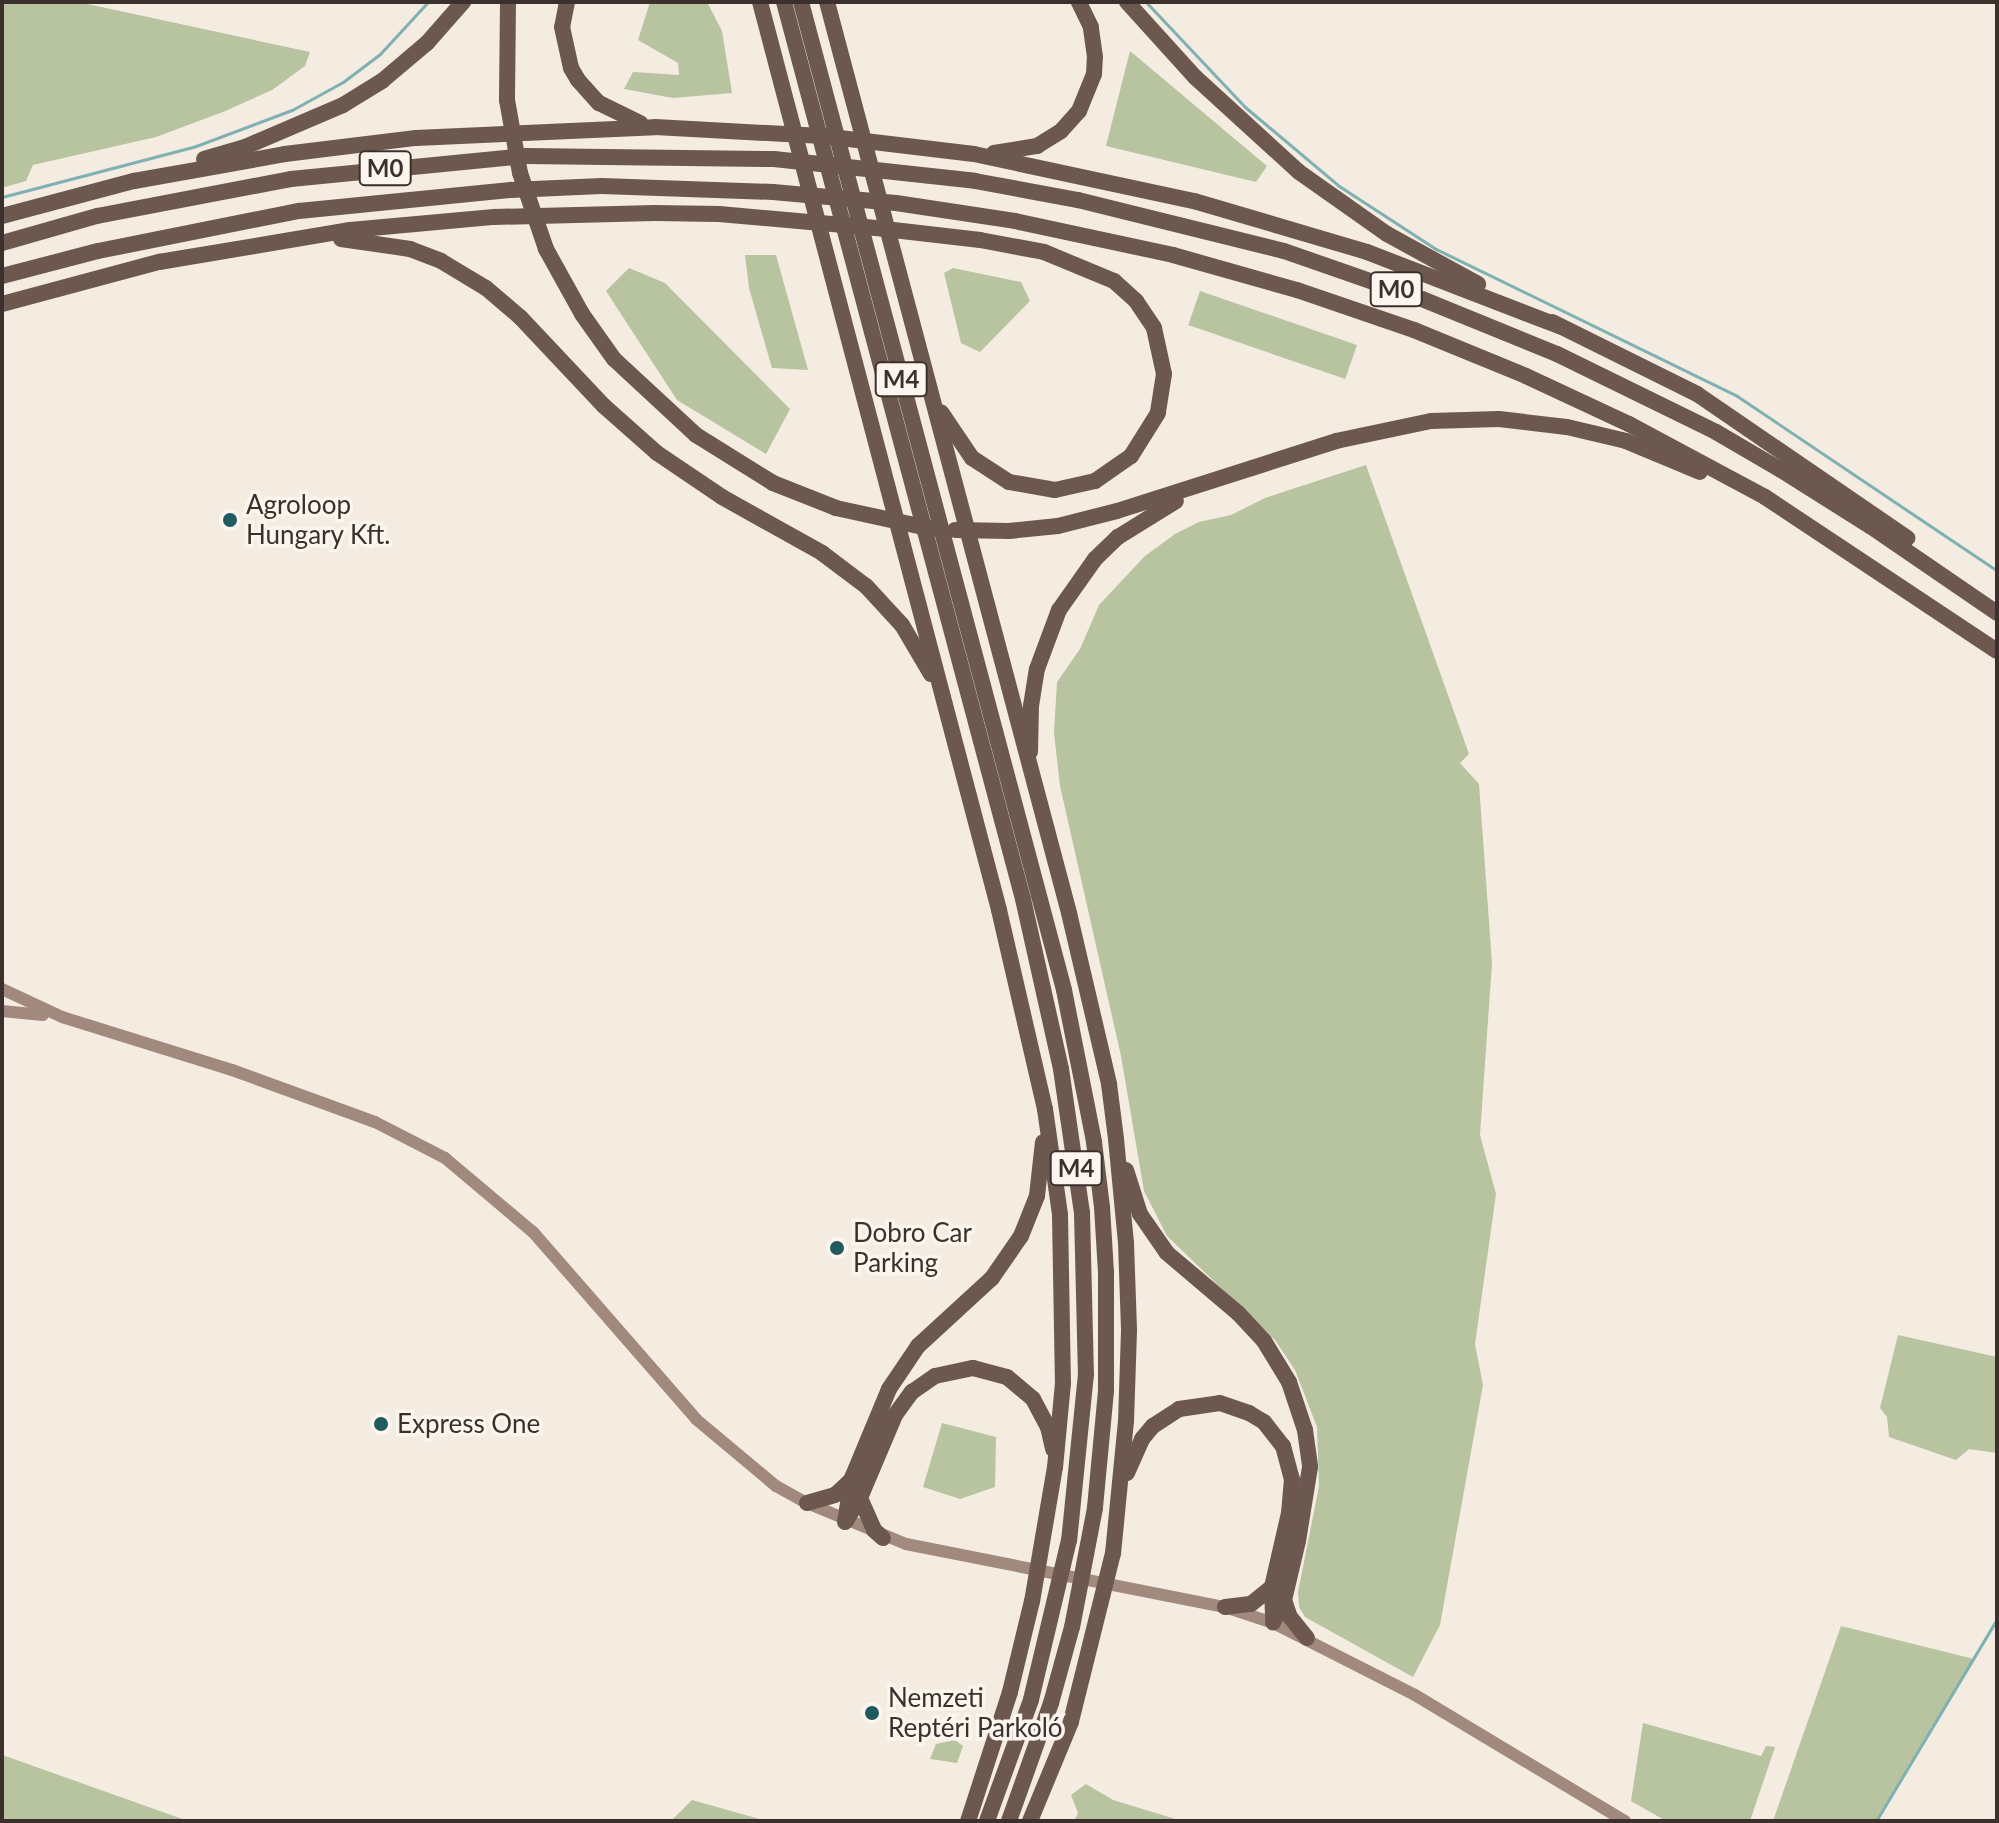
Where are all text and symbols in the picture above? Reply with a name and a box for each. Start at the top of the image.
road number: M0 [357,148,413,188]
road number: M0 [1368,269,1424,309]
road number: M4 [873,359,929,399]
place label: Agroloop Hungary Kft. [246,489,391,550]
marker: Agroloop Hungary Kft. [221,511,239,529]
road number: M4 [1048,1148,1104,1188]
place label: Dobro Car Parking [853,1217,972,1278]
marker: Dobro Car Parking [828,1239,846,1257]
place label: Express One [397,1408,540,1440]
marker: Express One [372,1415,390,1433]
place label: Nemzeti Reptéri Parkoló [888,1682,1063,1744]
marker: Nemzeti Reptéri Parkoló [863,1704,881,1722]

